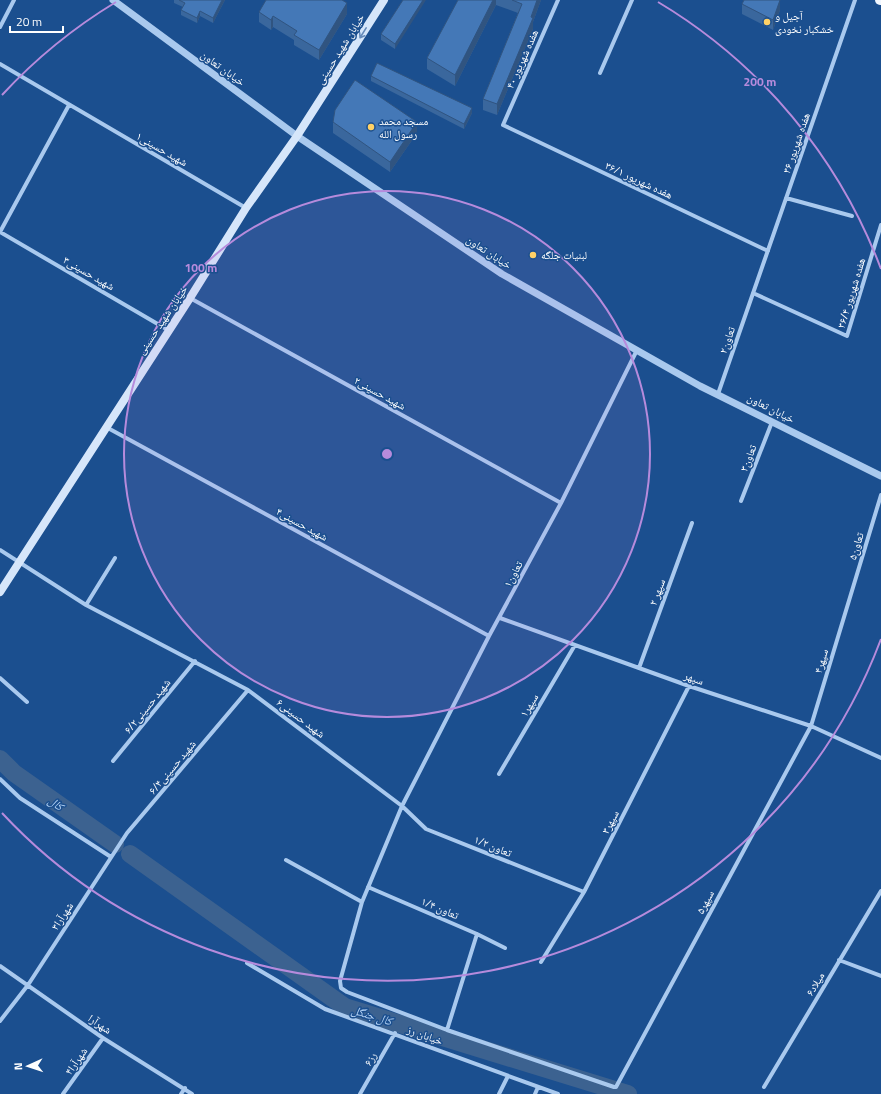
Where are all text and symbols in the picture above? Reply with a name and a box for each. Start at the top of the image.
scale bar [10,8,63,34]
place label: آجیل و خشکبار نخودی [775,8,834,37]
street label: خیابان شهید حسینی [312,11,368,87]
text: 20 m [16,12,42,31]
marker: آجیل و خشکبار نخودی [762,17,772,27]
street label: هفده شهریور ۴۰ [502,26,542,91]
one-way arrow [359,27,367,38]
street label: خیابان تعاون [198,47,248,89]
text: 200 m [744,72,776,91]
street label: هفده شهریور ۳۶ [778,110,814,176]
place label: مسجد محمد رسول الله [379,113,428,142]
marker: مسجد محمد رسول الله [366,122,376,132]
street label: شهید حسینی۱ [133,128,191,170]
street label: هفده شهریور ۳۶/۱ [603,157,676,203]
street label: خیابان تعاون [463,231,515,273]
place label: لبنیات جلگه [541,247,587,263]
marker: لبنیات جلگه [528,250,538,260]
street label: شهید حسینی۳ [60,252,118,294]
street label: هفده شهریور ۳۶/۴ [833,255,869,330]
text: 100 m [185,258,217,277]
street label: خیابان شهید حسینی [133,282,191,358]
street label: تعاون۲ [715,324,739,356]
street label: شهید حسینی۲ [351,372,409,414]
street label: خیابان تعاون [745,389,797,427]
street label: تعاون۳ [736,442,761,474]
centre of rings [380,447,394,461]
street label: شهید حسینی۴ [273,503,331,545]
street label: تعاون۵ [844,530,868,562]
street label: تعاون۱ [499,557,527,590]
street label: سپهر ۲ [645,576,669,608]
street label: سپهر۴ [810,647,832,675]
street label: سپهر [681,667,706,689]
street label: شهید حسینی۶/۲ [120,675,174,737]
street label: سپهر۱ [516,690,542,720]
street label: شهید حسینی۶ [273,694,329,742]
street label: شهید حسینی۶/۴ [145,736,199,798]
water label: کال [44,791,69,816]
street label: سپهر۳ [597,807,623,837]
street label: تعاون ۱/۲ [472,831,515,861]
street label: سپهر۵ [692,887,718,917]
street label: تعاون ۱/۴ [419,893,462,923]
street label: شهرآرا۳ [47,899,77,933]
street label: میلاد۶ [802,969,828,999]
water label: کال جنگل [349,1000,397,1031]
street label: شهرآرا [85,1010,115,1038]
street label: خیابان رز [404,1021,445,1049]
street label: شهرآرا۴ [61,1044,91,1078]
north arrow [8,1046,48,1086]
street label: رز۶ [360,1049,380,1069]
text: N [10,1062,26,1071]

